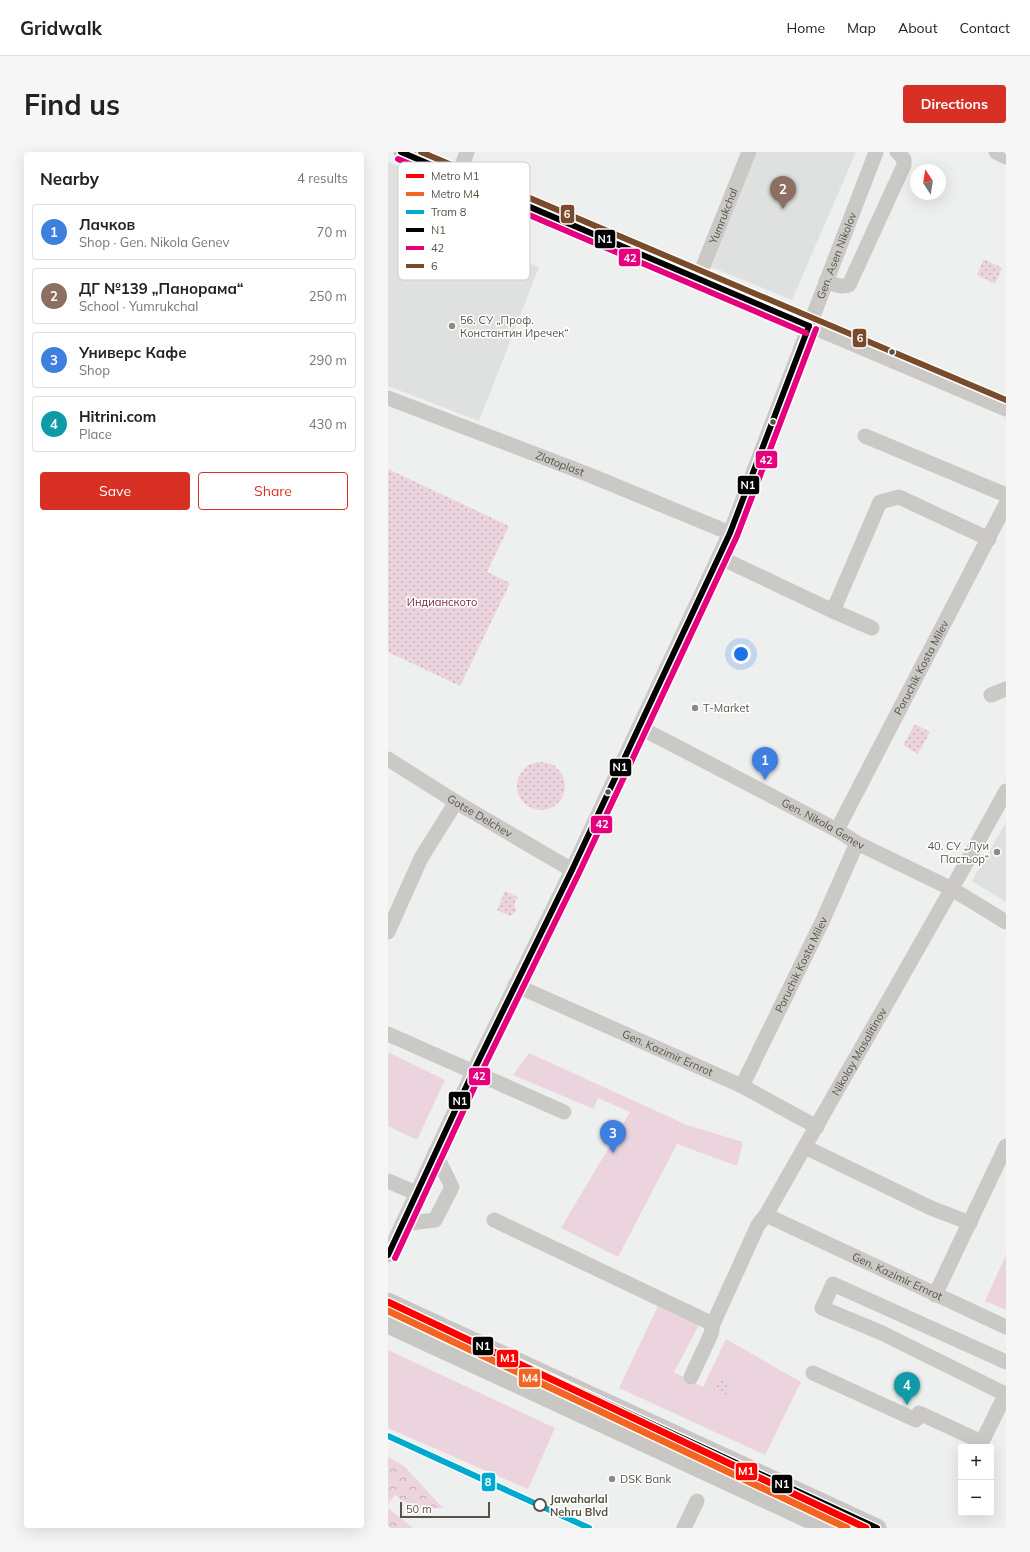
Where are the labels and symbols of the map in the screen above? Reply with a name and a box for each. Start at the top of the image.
legend [398,162,530,280]
north arrow [910,164,946,200]
text: Metro M1 [431,169,479,183]
pin: 2 [770,176,796,209]
street label: Yumrukchal [705,186,741,247]
text: Metro M4 [431,187,480,201]
line badge: 6 [560,204,575,224]
text: Tram 8 [431,205,467,219]
text: 6 [564,207,571,221]
street label: Gen. Asen Nikolov [813,210,859,301]
text: N1 [431,223,446,237]
line badge: N1 [594,229,616,249]
text: N1 [598,232,613,246]
text: 42 [431,241,445,255]
line badge: 42 [618,248,641,267]
text: 42 [623,251,637,265]
text: 6 [431,259,438,273]
place label: 56. СУ „Проф. Константин Иречек“ [460,313,569,340]
marker: 56. СУ „Проф. Константин Иречек“ [447,321,457,331]
line badge: 6 [852,328,867,348]
text: 6 [857,331,864,345]
unlabelled marker [887,347,897,357]
unlabelled marker [768,417,778,427]
street label: Zlatoplast [534,448,586,479]
line badge: 42 [755,450,778,469]
text: 42 [759,453,773,467]
line badge: N1 [737,475,760,495]
text: N1 [741,478,756,492]
park label: Индианското [407,595,477,609]
street label: Poruchik Kosta Milev [891,618,952,717]
your location [731,644,751,664]
place label: T-Market [703,701,749,715]
marker: T-Market [690,703,700,713]
pin: 1 [752,747,778,780]
line badge: N1 [609,758,632,777]
text: N1 [613,760,628,774]
unlabelled marker [603,787,613,797]
street label: Gotse Delchev [445,791,515,840]
street label: Gen. Nikola Genev [779,795,867,853]
line badge: 42 [590,815,613,834]
text: 42 [595,817,609,831]
place label: 40. СУ „Луи Пастьор“ [927,839,989,866]
marker: 40. СУ „Луи Пастьор“ [992,847,1002,857]
street label: Poruchik Kosta Milev [772,914,831,1015]
street label: Nikolay Masalitinov [828,1005,890,1098]
street label: Gen. Kazimir Ernrot [620,1027,715,1079]
line badge: 42 [468,1067,491,1086]
text: 42 [472,1069,486,1083]
line badge: N1 [448,1091,471,1110]
text: N1 [453,1094,468,1108]
pin: 3 [600,1120,626,1153]
street label: Gen. Kazimir Ernrot [850,1249,945,1303]
line badge: N1 [472,1336,494,1356]
text: N1 [476,1339,491,1353]
line badge: M1 [496,1349,519,1368]
text: M1 [500,1351,516,1365]
line badge: M4 [518,1368,541,1388]
text: M4 [522,1371,538,1385]
pin: 4 [894,1372,920,1405]
line badge: M1 [735,1462,758,1481]
text: M1 [738,1464,754,1478]
line badge: 8 [481,1472,496,1492]
place label: DSK Bank [620,1472,671,1486]
marker: DSK Bank [607,1474,617,1484]
line badge: N1 [771,1474,793,1494]
text: 8 [485,1475,492,1489]
text: N1 [775,1477,790,1491]
place label: Jawaharlal Nehru Blvd [550,1492,608,1519]
marker: Jawaharlal Nehru Blvd [533,1498,547,1512]
scale bar [400,1500,490,1519]

